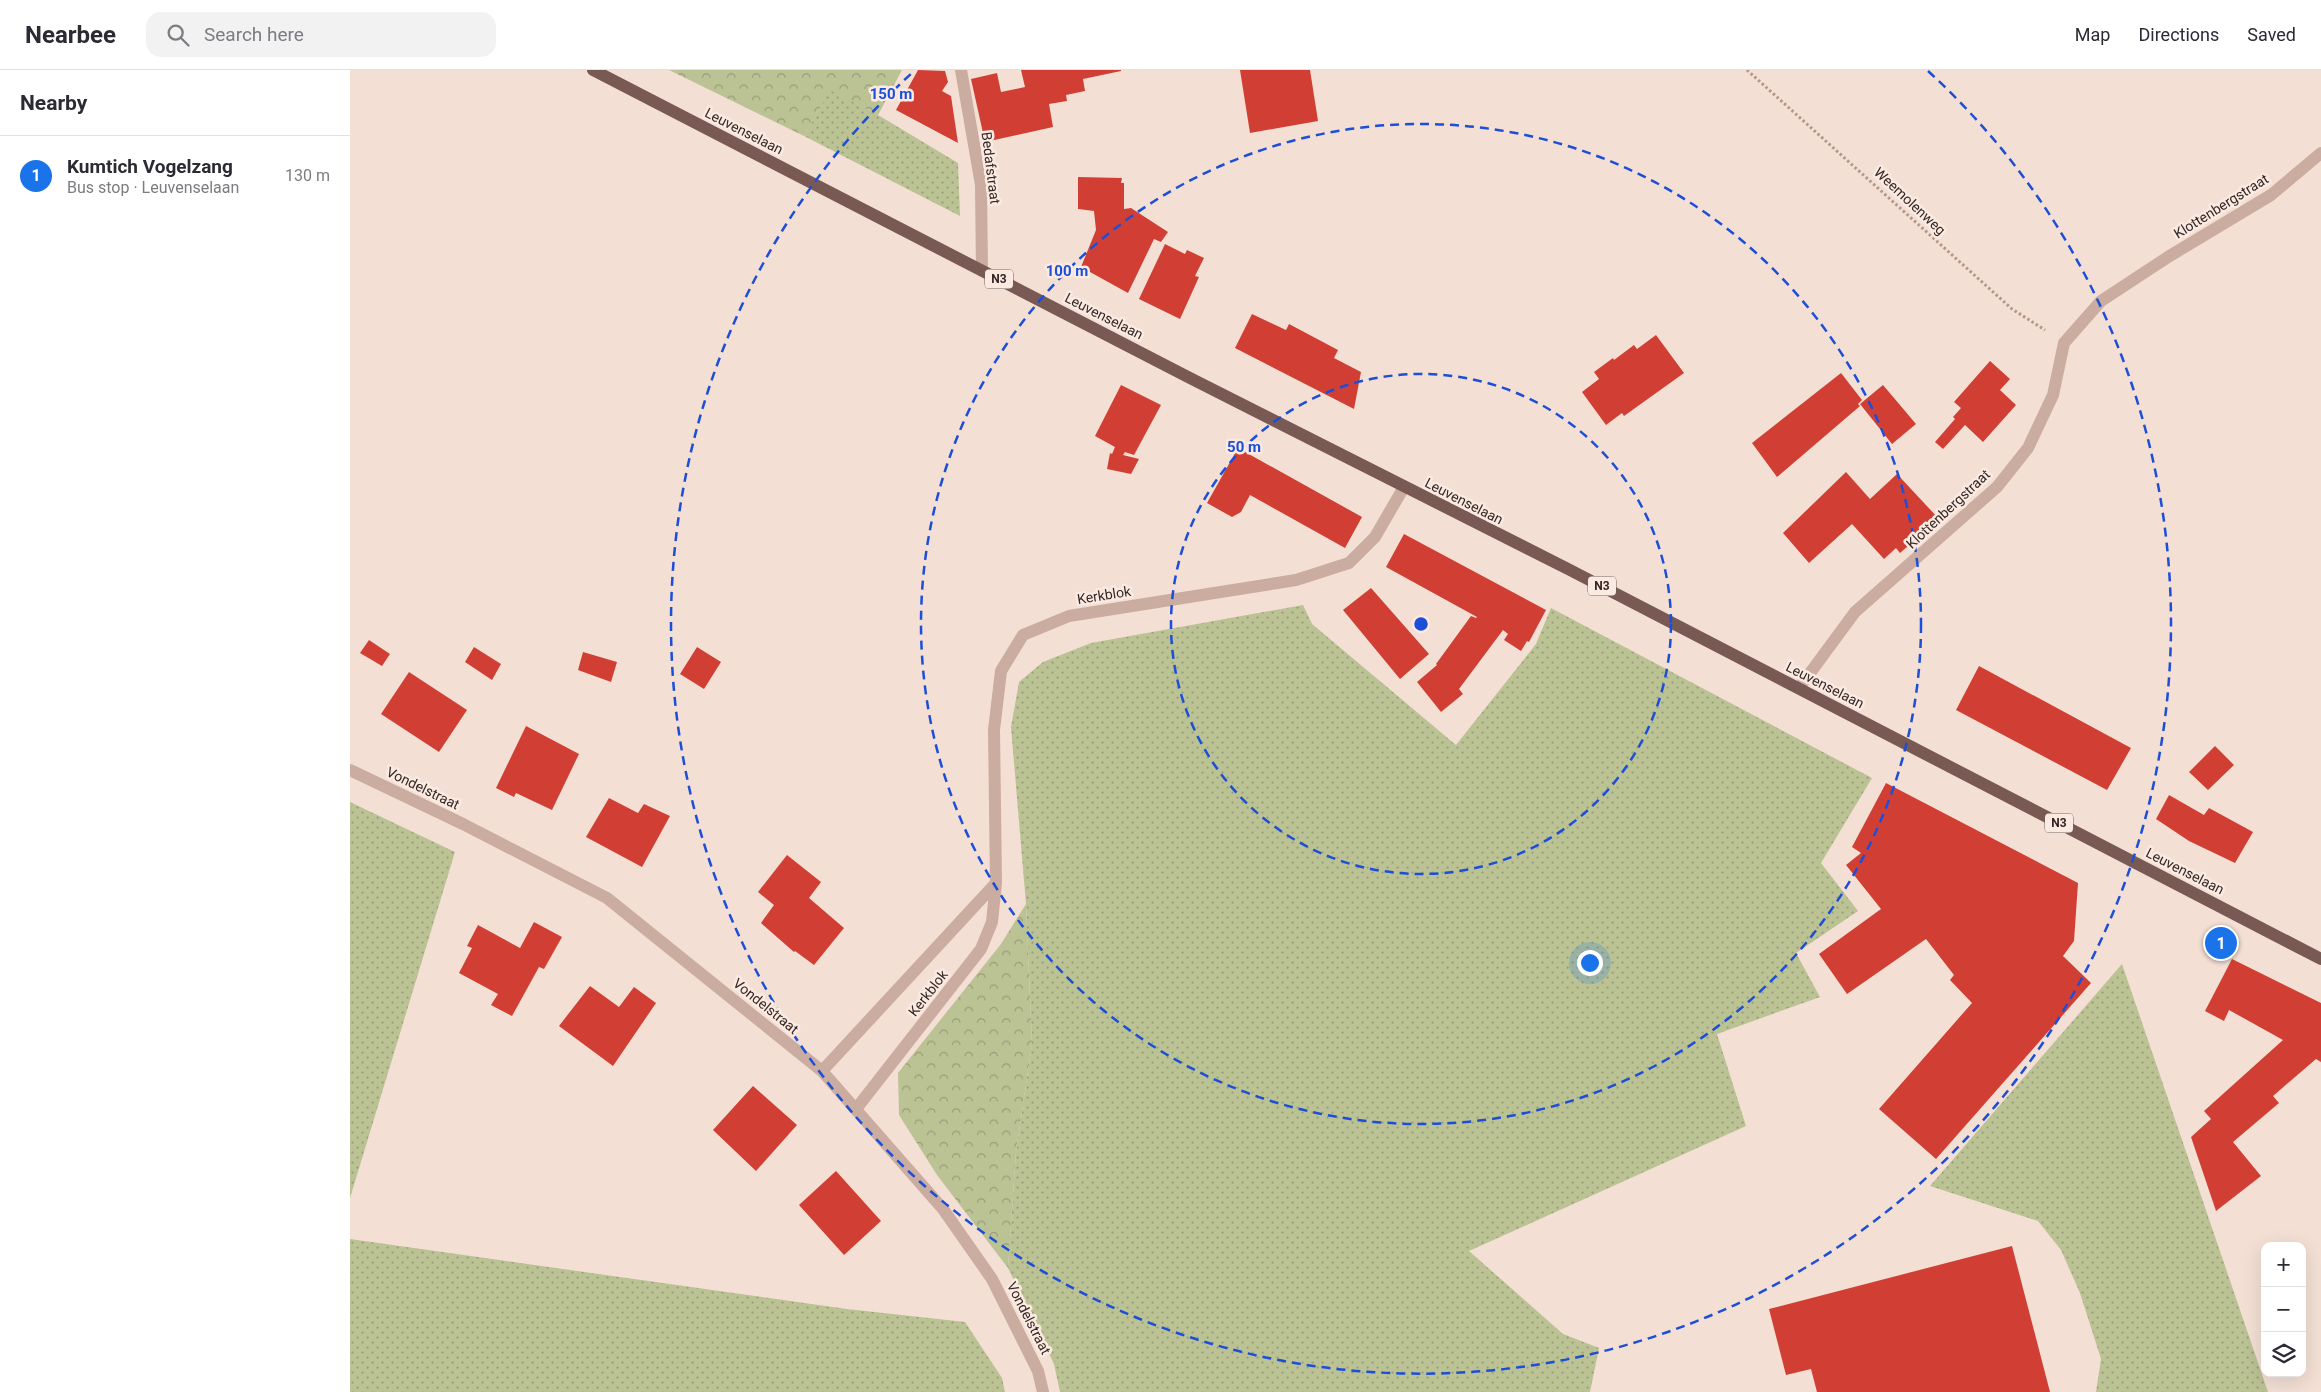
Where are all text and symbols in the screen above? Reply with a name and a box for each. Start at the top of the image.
search box [146,12,496,57]
text: Nearbee [25,21,116,49]
icon: search [164,21,192,49]
text: Search here [204,23,304,46]
text: Map [2075,24,2110,45]
text: Directions [2138,24,2219,45]
text: Saved [2247,24,2296,45]
text: 150 m [870,85,912,103]
text: Nearby [20,91,87,115]
street label: Leuvenselaan [702,104,786,158]
street label: Bedafstraat [979,131,1003,205]
text: Kumtich Vogelzang [67,155,233,178]
street label: Weemolenweg [1871,164,1949,238]
text: 1 [31,166,41,185]
text: 130 m [285,166,330,185]
street label: Klottenbergstraat [2171,170,2272,241]
text: Bus stop · Leuvenselaan [67,178,239,197]
text: 100 m [1046,262,1088,280]
road number: N3 [985,270,1013,288]
street label: Leuvenselaan [1062,289,1146,343]
text: 50 m [1227,438,1261,456]
street label: Klottenbergstraat [1903,466,1993,552]
street label: Leuvenselaan [1422,474,1506,528]
road number: N3 [1588,576,1616,596]
street label: Kerkblok [1076,583,1133,607]
centre of rings [1412,615,1430,633]
street label: Leuvenselaan [1783,658,1867,712]
street label: Vondelstraat [384,763,462,813]
road number: N3 [2045,814,2073,832]
street label: Leuvenselaan [2143,844,2227,898]
pin: 1 [2205,924,2237,962]
your location [1577,950,1603,976]
street label: Kerkblok [905,966,952,1019]
street label: Vondelstraat [730,975,802,1037]
map controls [2261,1242,2306,1377]
button: + [2261,1242,2306,1287]
street label: Vondelstraat [1004,1279,1054,1357]
button: − [2261,1287,2306,1332]
button: layers [2261,1332,2306,1377]

